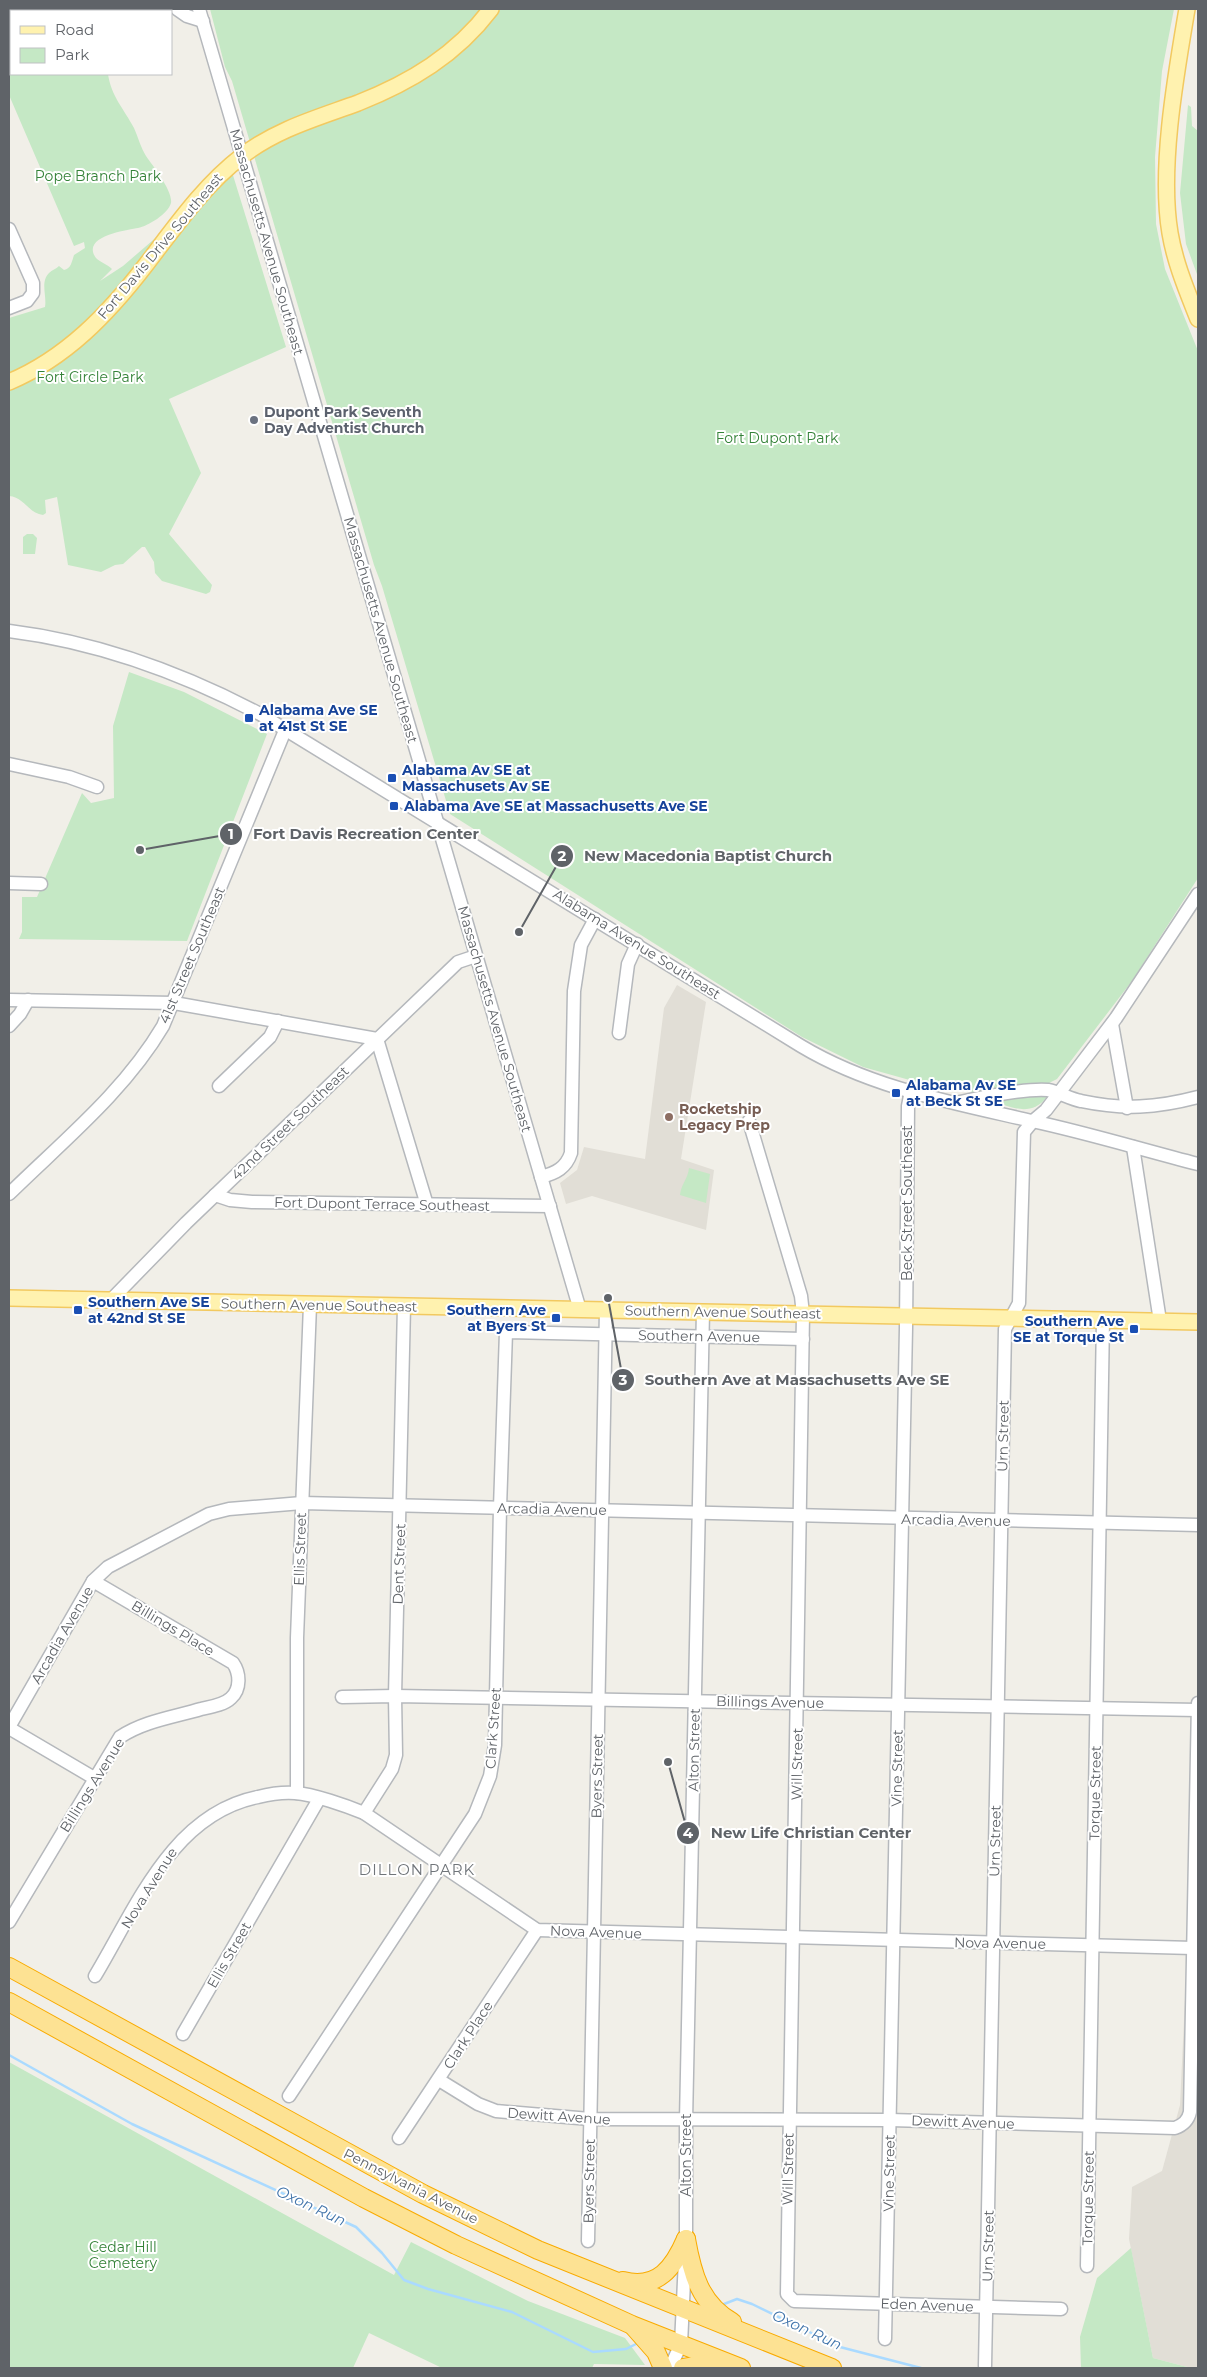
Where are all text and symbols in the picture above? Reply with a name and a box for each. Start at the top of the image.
legend [10,10,172,75]
text: Road [55,20,94,39]
text: Park [55,45,89,64]
street label: Massachusetts Avenue Southeast [226,127,308,358]
park label: Pope Branch Park [35,167,162,185]
street label: Fort Davis Drive Southeast [94,169,227,323]
park label: Fort Circle Park [36,368,144,386]
place label: Dupont Park Seventh Day Adventist Church [264,403,424,437]
marker: Dupont Park Seventh Day Adventist Church [248,414,260,426]
park label: Fort Dupont Park [716,429,839,447]
street label: Massachusetts Avenue Southeast [340,515,422,746]
place label: Alabama Ave SE at 41st St SE [258,701,378,735]
marker: Alabama Ave SE at 41st St SE [243,712,255,724]
place label: Alabama Av SE at Massachusets Av SE [401,761,550,795]
marker: Alabama Av SE at Massachusets Av SE [386,772,398,784]
place label: Alabama Ave SE at Massachusetts Ave SE [403,797,708,815]
marker: Alabama Ave SE at Massachusetts Ave SE [388,800,400,812]
callout: Fort Davis Recreation Center [218,819,489,849]
text: 1 [228,824,234,843]
text: Fort Davis Recreation Center [253,824,480,843]
callout: New Macedonia Baptist Church [549,841,842,871]
text: 2 [558,846,567,865]
text: New Macedonia Baptist Church [584,846,832,865]
street label: 41st Street Southeast [155,883,229,1026]
street label: Alabama Avenue Southeast [550,885,724,1003]
street label: Massachusetts Avenue Southeast [454,904,536,1135]
street label: 42nd Street Southeast [227,1062,353,1184]
place label: Alabama Av SE at Beck St SE [905,1076,1016,1110]
marker: Alabama Av SE at Beck St SE [890,1087,902,1099]
place label: Rocketship Legacy Prep [679,1100,770,1134]
marker: Rocketship Legacy Prep [663,1111,675,1123]
street label: Beck Street Southeast [898,1125,916,1281]
street label: Fort Dupont Terrace Southeast [274,1193,490,1215]
place label: Southern Ave SE at 42nd St SE [88,1293,210,1327]
street label: Southern Avenue Southeast [221,1294,418,1316]
place label: Southern Ave at Byers St [447,1301,546,1335]
street label: Southern Avenue Southeast [625,1301,822,1323]
marker: Southern Ave SE at 42nd St SE [72,1304,84,1316]
marker: Southern Ave at Byers St [550,1312,562,1324]
place label: Southern Ave SE at Torque St [1013,1312,1124,1346]
marker: Southern Ave SE at Torque St [1128,1323,1140,1335]
street label: Southern Avenue [638,1326,760,1346]
callout: Southern Ave at Massachusetts Ave SE [610,1365,960,1395]
text: 3 [618,1370,628,1389]
text: Southern Ave at Massachusetts Ave SE [645,1370,949,1389]
street label: Urn Street [993,1400,1013,1472]
street label: Arcadia Avenue [497,1499,607,1519]
street label: Arcadia Avenue [901,1510,1011,1530]
street label: Ellis Street [290,1512,310,1586]
street label: Dent Street [389,1523,409,1605]
street label: Arcadia Avenue [27,1583,97,1687]
street label: Billings Place [128,1596,218,1660]
street label: Clark Street [481,1686,505,1769]
street label: Billings Avenue [716,1692,824,1712]
street label: Alton Street [684,1708,704,1792]
street label: Will Street [787,1727,807,1800]
street label: Vine Street [887,1729,907,1807]
street label: Byers Street [587,1733,607,1819]
street label: Billings Avenue [56,1734,128,1836]
street label: Torque Street [1085,1745,1105,1841]
street label: Urn Street [985,1805,1005,1877]
callout: New Life Christian Center [676,1818,921,1848]
text: 4 [683,1823,694,1842]
text: New Life Christian Center [711,1823,912,1842]
street label: Nova Avenue [117,1844,181,1932]
district label: DILLON PARK [359,1860,475,1879]
street label: Ellis Street [203,1918,255,1991]
street label: Nova Avenue [550,1921,642,1943]
street label: Nova Avenue [954,1933,1046,1953]
street label: Clark Place [439,1997,497,2073]
street label: Dewitt Avenue [507,2103,611,2129]
street label: Dewitt Avenue [911,2111,1015,2133]
street label: Alton Street [677,2113,695,2197]
street label: Will Street [778,2132,798,2205]
street label: Vine Street [879,2134,899,2212]
street label: Byers Street [579,2138,599,2224]
street label: Pennsylvania Avenue [341,2144,481,2228]
street label: Torque Street [1078,2150,1098,2246]
water label: Oxon Run [273,2181,349,2230]
street label: Urn Street [978,2210,998,2282]
park label: Cedar Hill Cemetery [89,2238,158,2272]
street label: Eden Avenue [880,2294,974,2316]
water label: Oxon Run [769,2305,845,2354]

